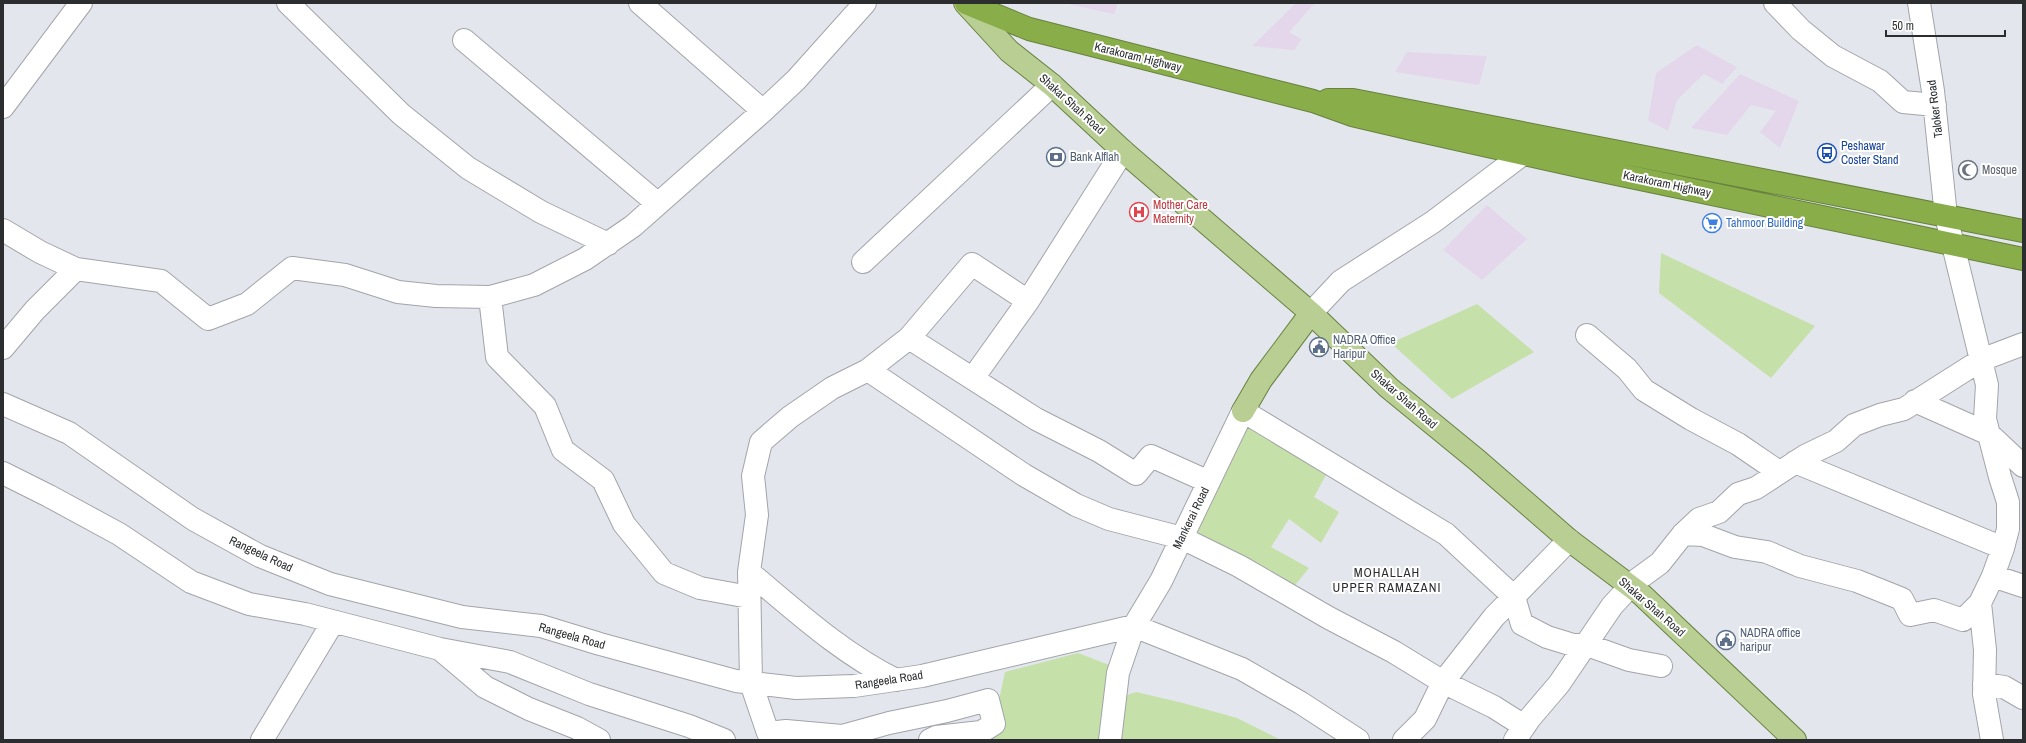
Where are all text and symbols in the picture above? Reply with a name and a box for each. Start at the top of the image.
scale bar [1886,12,2005,38]
text: 50 m [1892,18,1914,34]
street label: Karakoram Highway [1093,38,1183,76]
street label: Shakar Shah Road [1036,70,1108,138]
street label: Taloker Road [1924,79,1946,139]
place label: Peshawar Coster Stand [1841,138,1898,168]
bus stop icon: Peshawar Coster Stand [1816,142,1838,164]
bank icon: Bank Alflah [1045,146,1067,168]
place label: Bank Alflah [1070,149,1119,165]
mosque icon: Mosque [1957,159,1979,181]
place label: Mosque [1982,162,2017,178]
street label: Karakoram Highway [1622,167,1712,201]
place label: Mother Care Maternity [1153,197,1208,227]
hospital icon: Mother Care Maternity [1128,201,1150,223]
supermarket icon: Tahmoor Building [1701,212,1723,234]
place label: Tahmoor Building [1726,215,1804,231]
place label: NADRA Office Haripur [1333,332,1396,362]
public building icon: NADRA Office Haripur [1308,336,1330,358]
street label: Shakar Shah Road [1367,366,1441,432]
street label: Mankerai Road [1169,484,1213,552]
street label: Rangeela Road [227,532,295,576]
district label: MOHALLAH UPPER RAMAZANI [1333,564,1441,596]
street label: Shakar Shah Road [1615,574,1689,640]
street label: Rangeela Road [537,619,607,653]
place label: NADRA office haripur [1740,625,1801,655]
public building icon: NADRA office haripur [1715,629,1737,651]
street label: Rangeela Road [854,667,924,693]

